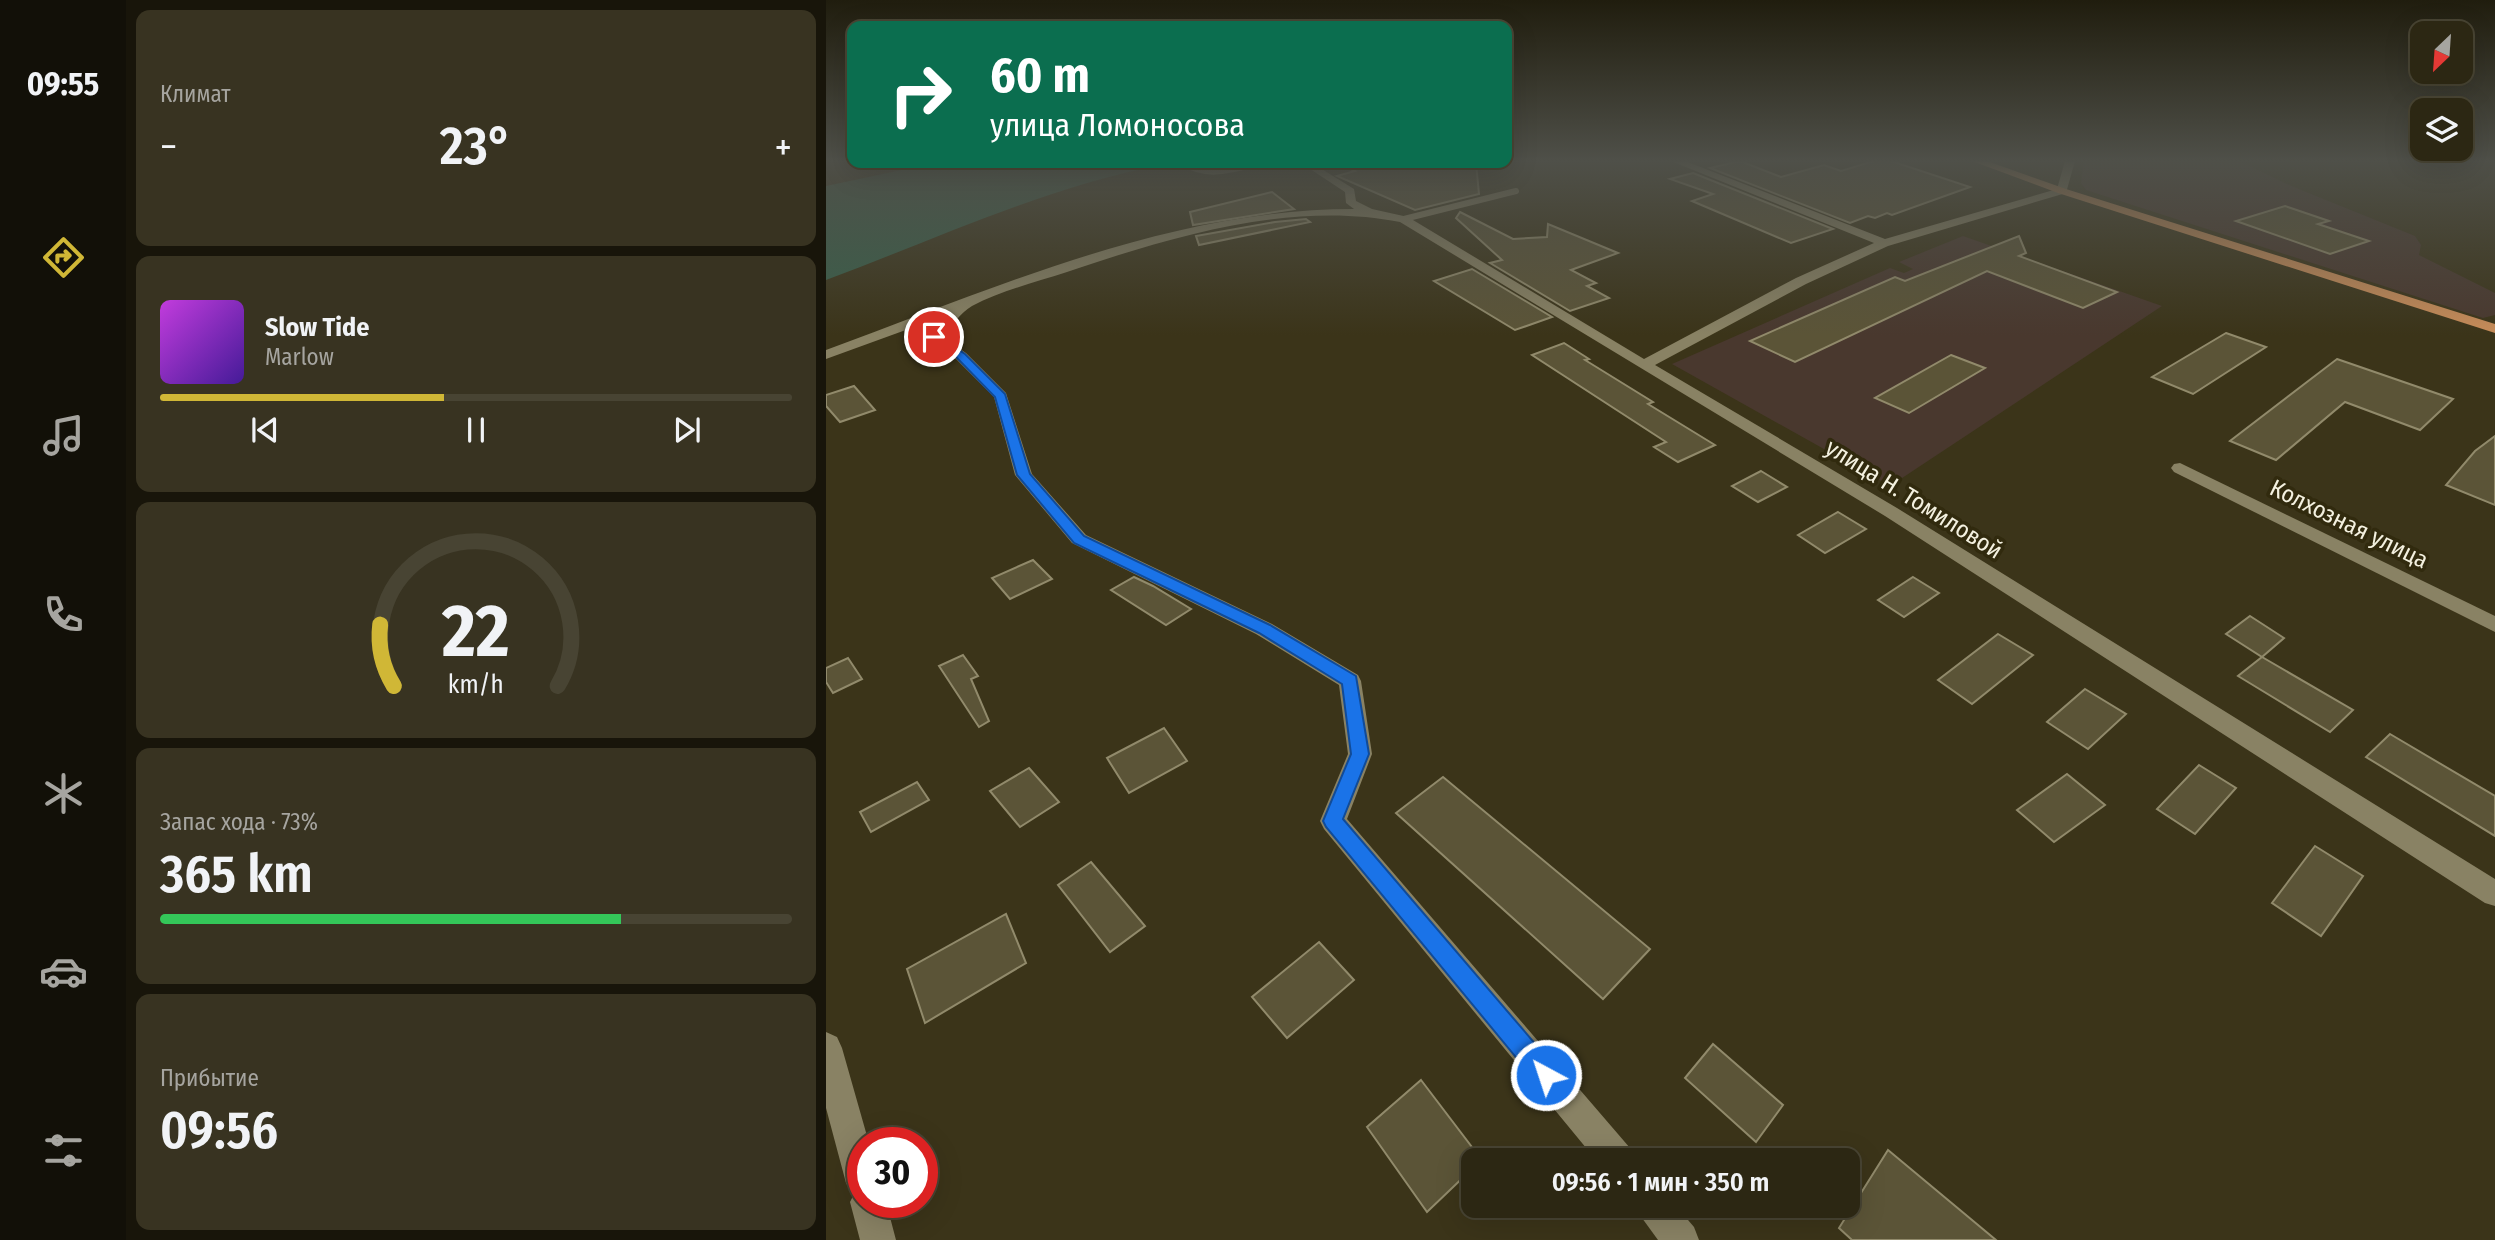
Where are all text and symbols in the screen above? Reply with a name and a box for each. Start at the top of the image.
north arrow [2410,21,2473,84]
map controls [2410,21,2473,161]
text: 60 m [990,46,1090,105]
icon: right [875,49,966,140]
text: 09:55 [27,65,99,103]
text: Климат [160,80,231,108]
button: layers [2410,98,2473,161]
text: улица Ломоносова [990,106,1245,144]
text: 23° [440,115,512,178]
text: − [160,124,177,170]
text: + [775,124,792,170]
icon: directions [39,233,88,282]
pin [904,307,964,367]
text: Slow Tide [265,312,369,343]
icon: arrive [915,318,953,356]
text: Marlow [265,343,334,371]
icon: music [39,411,88,460]
icon: previous [246,411,284,449]
icon: pause [457,411,495,449]
icon: next [668,411,706,449]
street label: улица Н. Томиловой [1820,433,2008,565]
street label: Колхозная улица [2265,474,2433,574]
text: 22 [441,588,510,675]
icon: phone [39,590,88,639]
text: km/h [448,670,504,700]
icon: climate [39,769,88,818]
text: Запас хода · 73% [160,808,318,836]
text: 365 km [160,843,313,906]
icon: car [39,947,88,996]
position arrow [1509,1038,1583,1112]
text: Прибытие [160,1064,259,1092]
text: 09:56 [160,1099,278,1162]
icon: filters [39,1126,88,1175]
speed limit sign: 30 [847,1127,938,1218]
text: 09:56 · 1 мин · 350 m [1552,1167,1769,1198]

